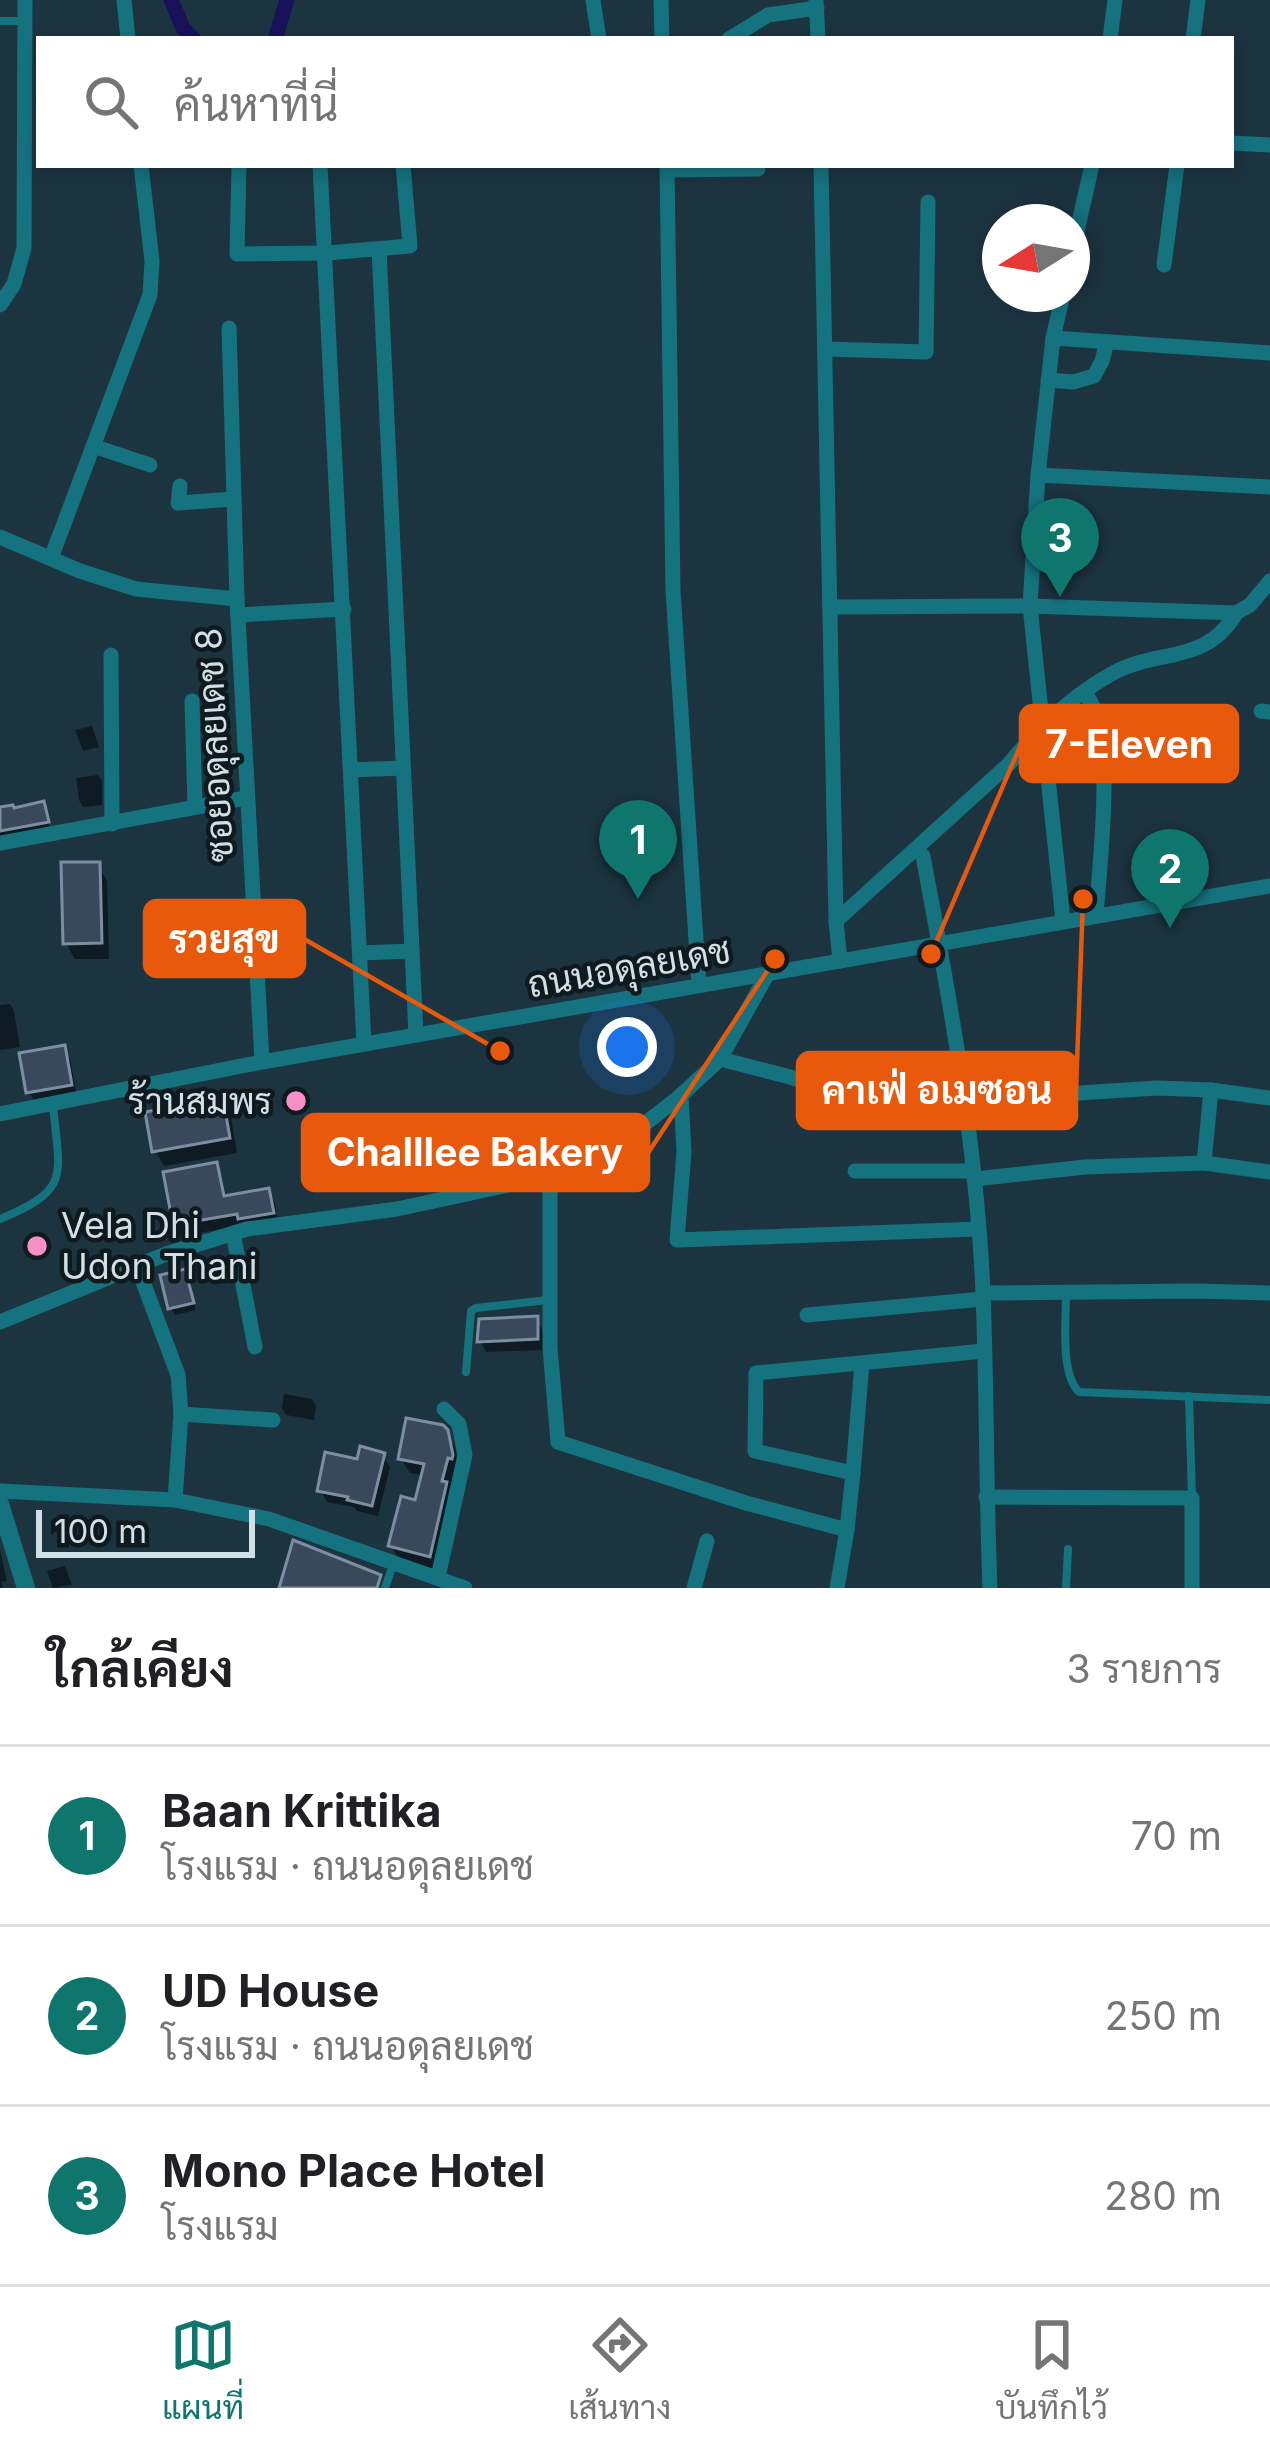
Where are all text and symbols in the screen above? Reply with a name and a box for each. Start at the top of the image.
search box [36,36,1234,168]
icon: search [78,69,144,135]
text: ค้นหาที่นี่ [174,77,338,132]
north arrow [982,204,1090,312]
pin: 3 [1021,498,1099,597]
street label: ซอยอดุลยเดช 8 [186,627,245,863]
callout: 7-Eleven [1021,706,1237,781]
text: 7-Eleven [1045,720,1213,767]
pin: 1 [599,800,677,899]
pin: 2 [1131,829,1209,928]
callout: รวยสุข [145,901,304,976]
text: รวยสุข [168,915,280,967]
street label: ถนนอดุลยเดช [524,928,734,1009]
your location [597,1017,657,1077]
callout: คาเฟ่ อเมซอน [798,1053,1076,1128]
text: คาเฟ่ อเมซอน [822,1066,1052,1113]
place label: ร้านสมพร [128,1079,272,1123]
marker: ร้านสมพร [283,1088,309,1114]
callout: Challlee Bakery [303,1115,648,1190]
text: Challlee Bakery [327,1128,623,1175]
place label: Vela Dhi Udon Thani [61,1203,258,1288]
marker: Vela Dhi Udon Thani [24,1233,50,1259]
scale bar [36,1504,255,1557]
text: 100 m [54,1511,147,1551]
text: ใกล้เคียง [48,1638,234,1699]
text: 3 รายการ [1067,1645,1222,1692]
text: Baan Krittika [162,1783,442,1838]
text: 1 [79,1812,95,1859]
text: 70 m [1131,1812,1222,1859]
text: โรงแรม · ถนนอดุลยเดช [162,1842,534,1889]
text: UD House [162,1963,379,2018]
text: 2 [75,1992,99,2039]
text: 250 m [1105,1992,1222,2039]
text: โรงแรม · ถนนอดุลยเดช [162,2022,534,2069]
text: Mono Place Hotel [162,2143,545,2198]
text: 3 [74,2172,100,2219]
text: 280 m [1104,2172,1222,2219]
text: โรงแรม [162,2202,279,2249]
tab: แผนที่ [162,2312,244,2427]
tab: เส้นทาง [568,2312,671,2427]
tab: บันทึกไว้ [995,2312,1108,2427]

